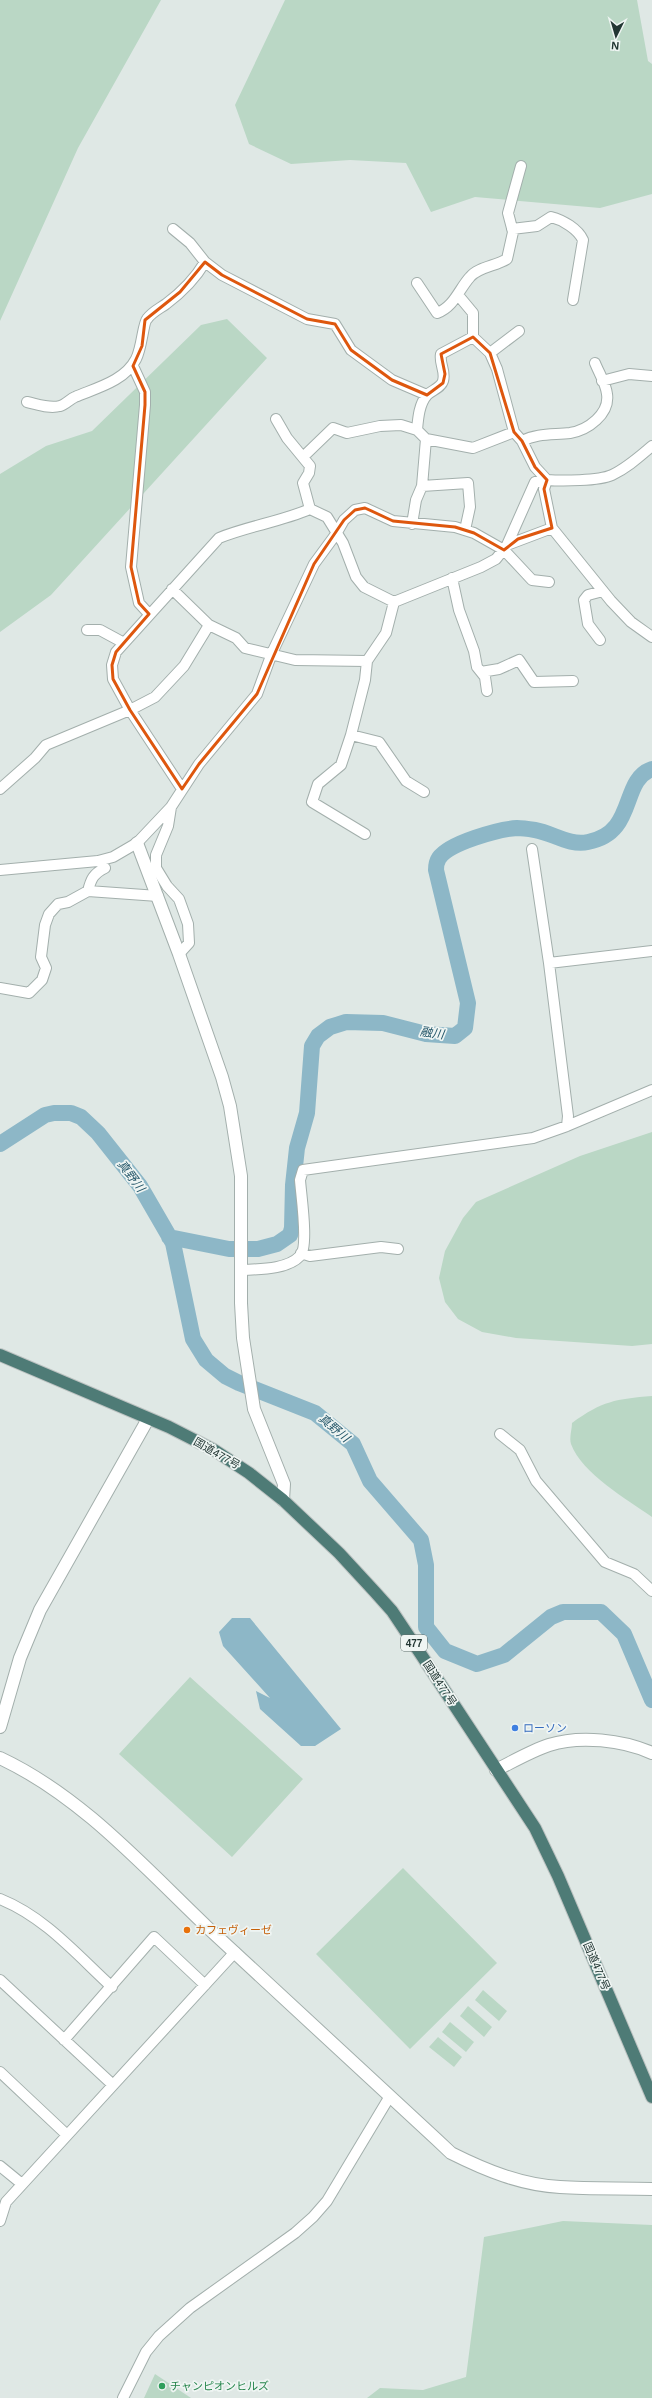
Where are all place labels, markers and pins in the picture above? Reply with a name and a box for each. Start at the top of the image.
place label: ローソン [523,1722,567,1734]
marker: ローソン [510,1723,520,1733]
place label: カフェヴィーゼ [195,1924,272,1936]
marker: カフェヴィーゼ [182,1925,192,1935]
place label: チャンピオンヒルズ [170,2380,269,2392]
marker: チャンピオンヒルズ [157,2381,167,2391]

